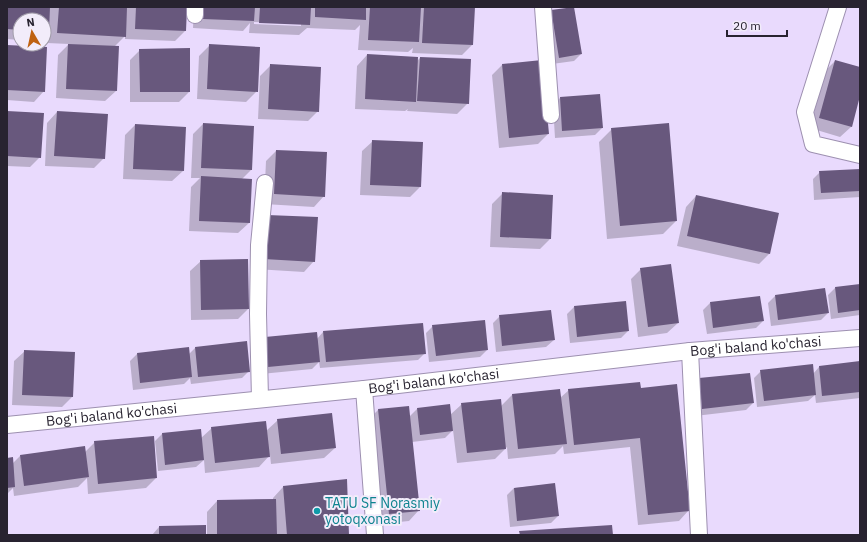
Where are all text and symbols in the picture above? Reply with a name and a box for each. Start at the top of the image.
north arrow [12,12,52,52]
scale bar [727,12,787,38]
text: N [25,15,35,30]
text: 20 m [733,18,761,33]
street label: Bog'i baland ko'chasi [689,332,822,360]
street label: Bog'i baland ko'chasi [367,364,500,397]
street label: Bog'i baland ko'chasi [45,399,178,430]
place label: TATU SF Norasmiy yotoqxonasi [325,494,440,528]
marker: TATU SF Norasmiy yotoqxonasi [312,506,322,516]

